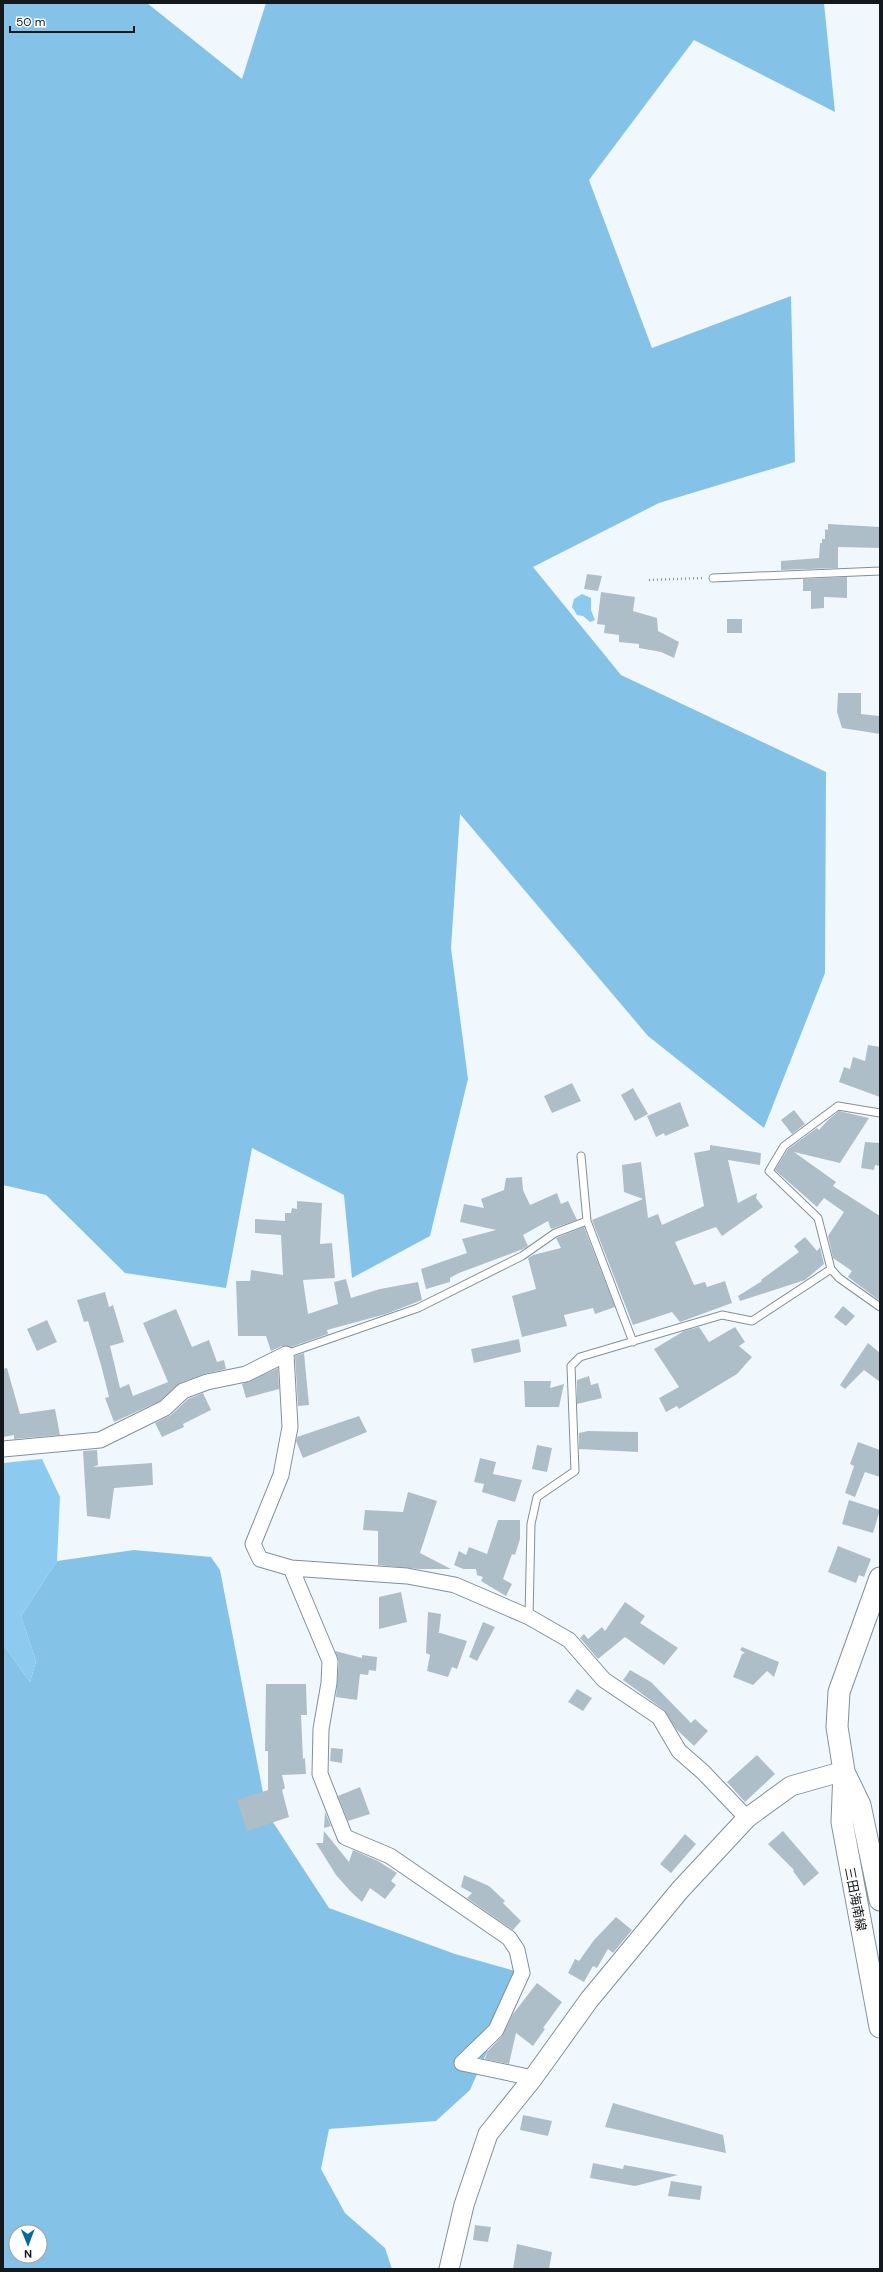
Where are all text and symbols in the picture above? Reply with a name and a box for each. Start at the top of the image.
scale bar [10,8,134,34]
text: 50 m [16,14,45,30]
street label: 三田海南線 [841,1866,870,1933]
north arrow [8,2224,48,2264]
text: N [24,2247,32,2261]

